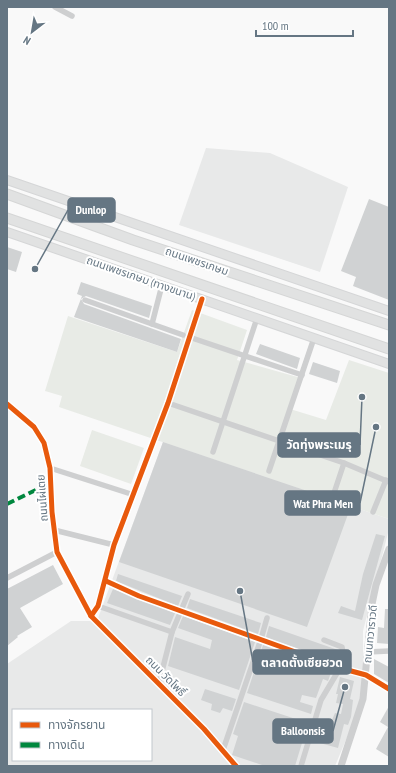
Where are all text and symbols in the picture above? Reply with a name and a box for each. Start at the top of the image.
north arrow [12,12,52,52]
scale bar [256,12,353,38]
text: 100 m [262,18,289,33]
text: N [21,33,33,48]
callout: Dunlop [68,198,115,222]
text: Dunlop [76,202,107,217]
street label: ถนนเพชรเกษม [164,244,230,278]
street label: ถนนเพชรเกษม (ทางขนาน) [85,253,198,303]
callout: วัดทุ่งพระเมรุ [278,433,360,457]
text: วัดทุ่งพระเมรุ [286,437,352,452]
street label: ถนนไผ่เตย [33,474,51,522]
callout: Wat Phra Men [285,491,360,515]
text: Wat Phra Men [292,496,353,511]
street label: ถนนทวาราวดี [360,604,380,664]
callout: ตลาดตั้งเซียฮวด [253,650,351,674]
street label: ถนน วัดโพธิ์ [143,653,189,699]
text: ตลาดตั้งเซียฮวด [261,654,343,670]
legend [12,709,152,761]
text: ทางจักรยาน [48,717,105,732]
callout: Balloonsis [273,719,333,743]
text: Balloonsis [281,723,325,738]
text: ทางเดิน [48,737,85,752]

